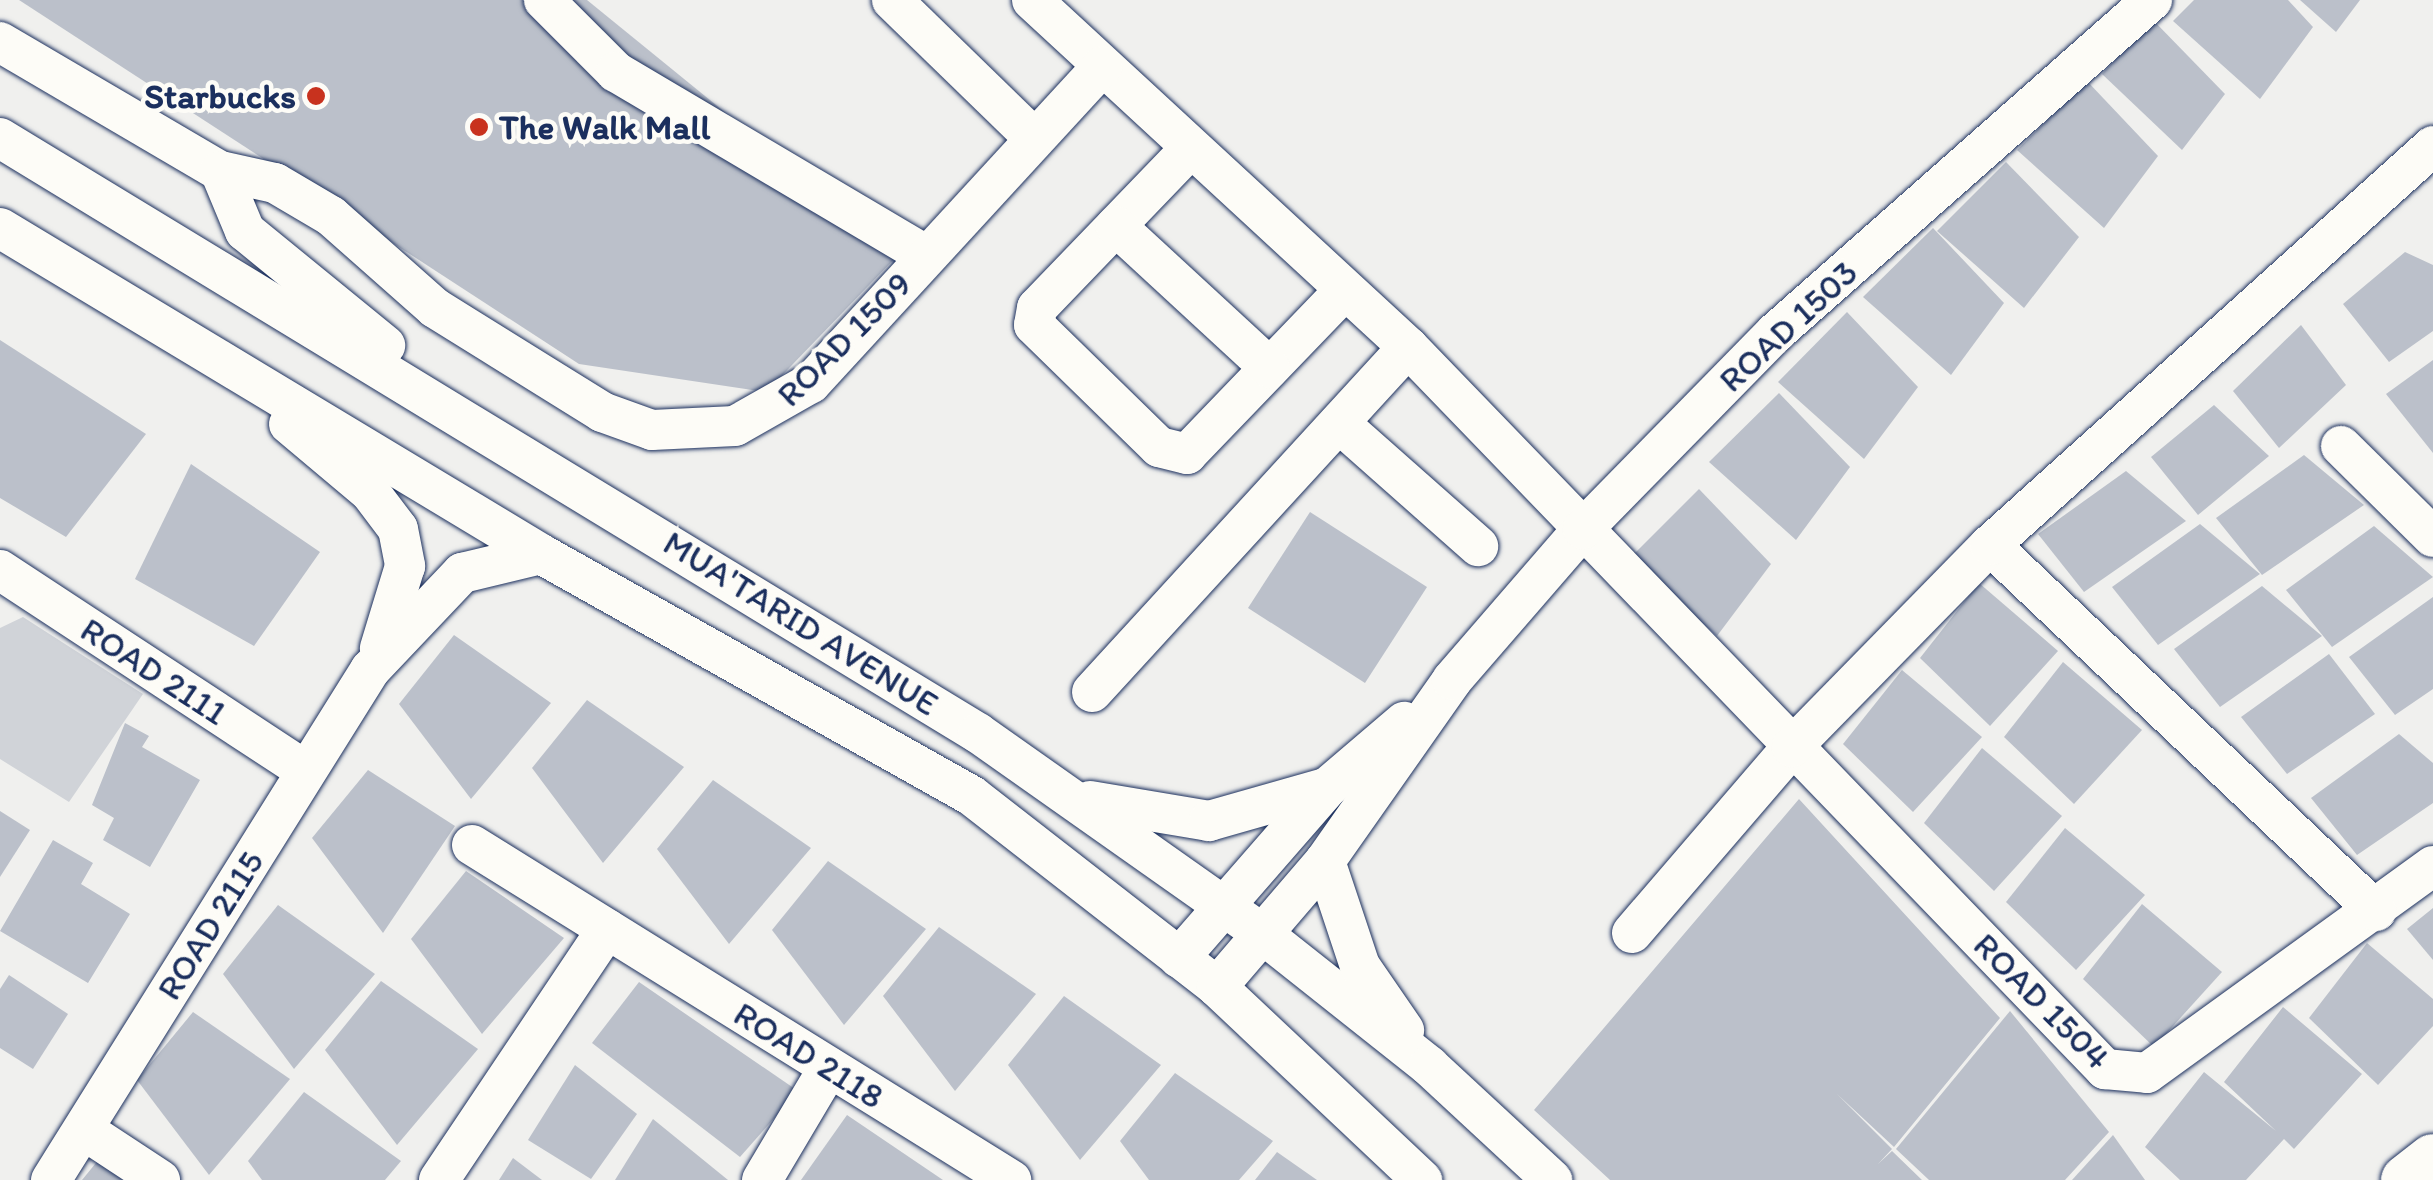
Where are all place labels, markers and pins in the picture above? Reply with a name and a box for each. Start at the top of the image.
place label: Starbucks [144,75,296,117]
marker: Starbucks [305,85,327,107]
place label: The Walk Mall [499,106,710,148]
marker: The Walk Mall [468,116,490,138]

